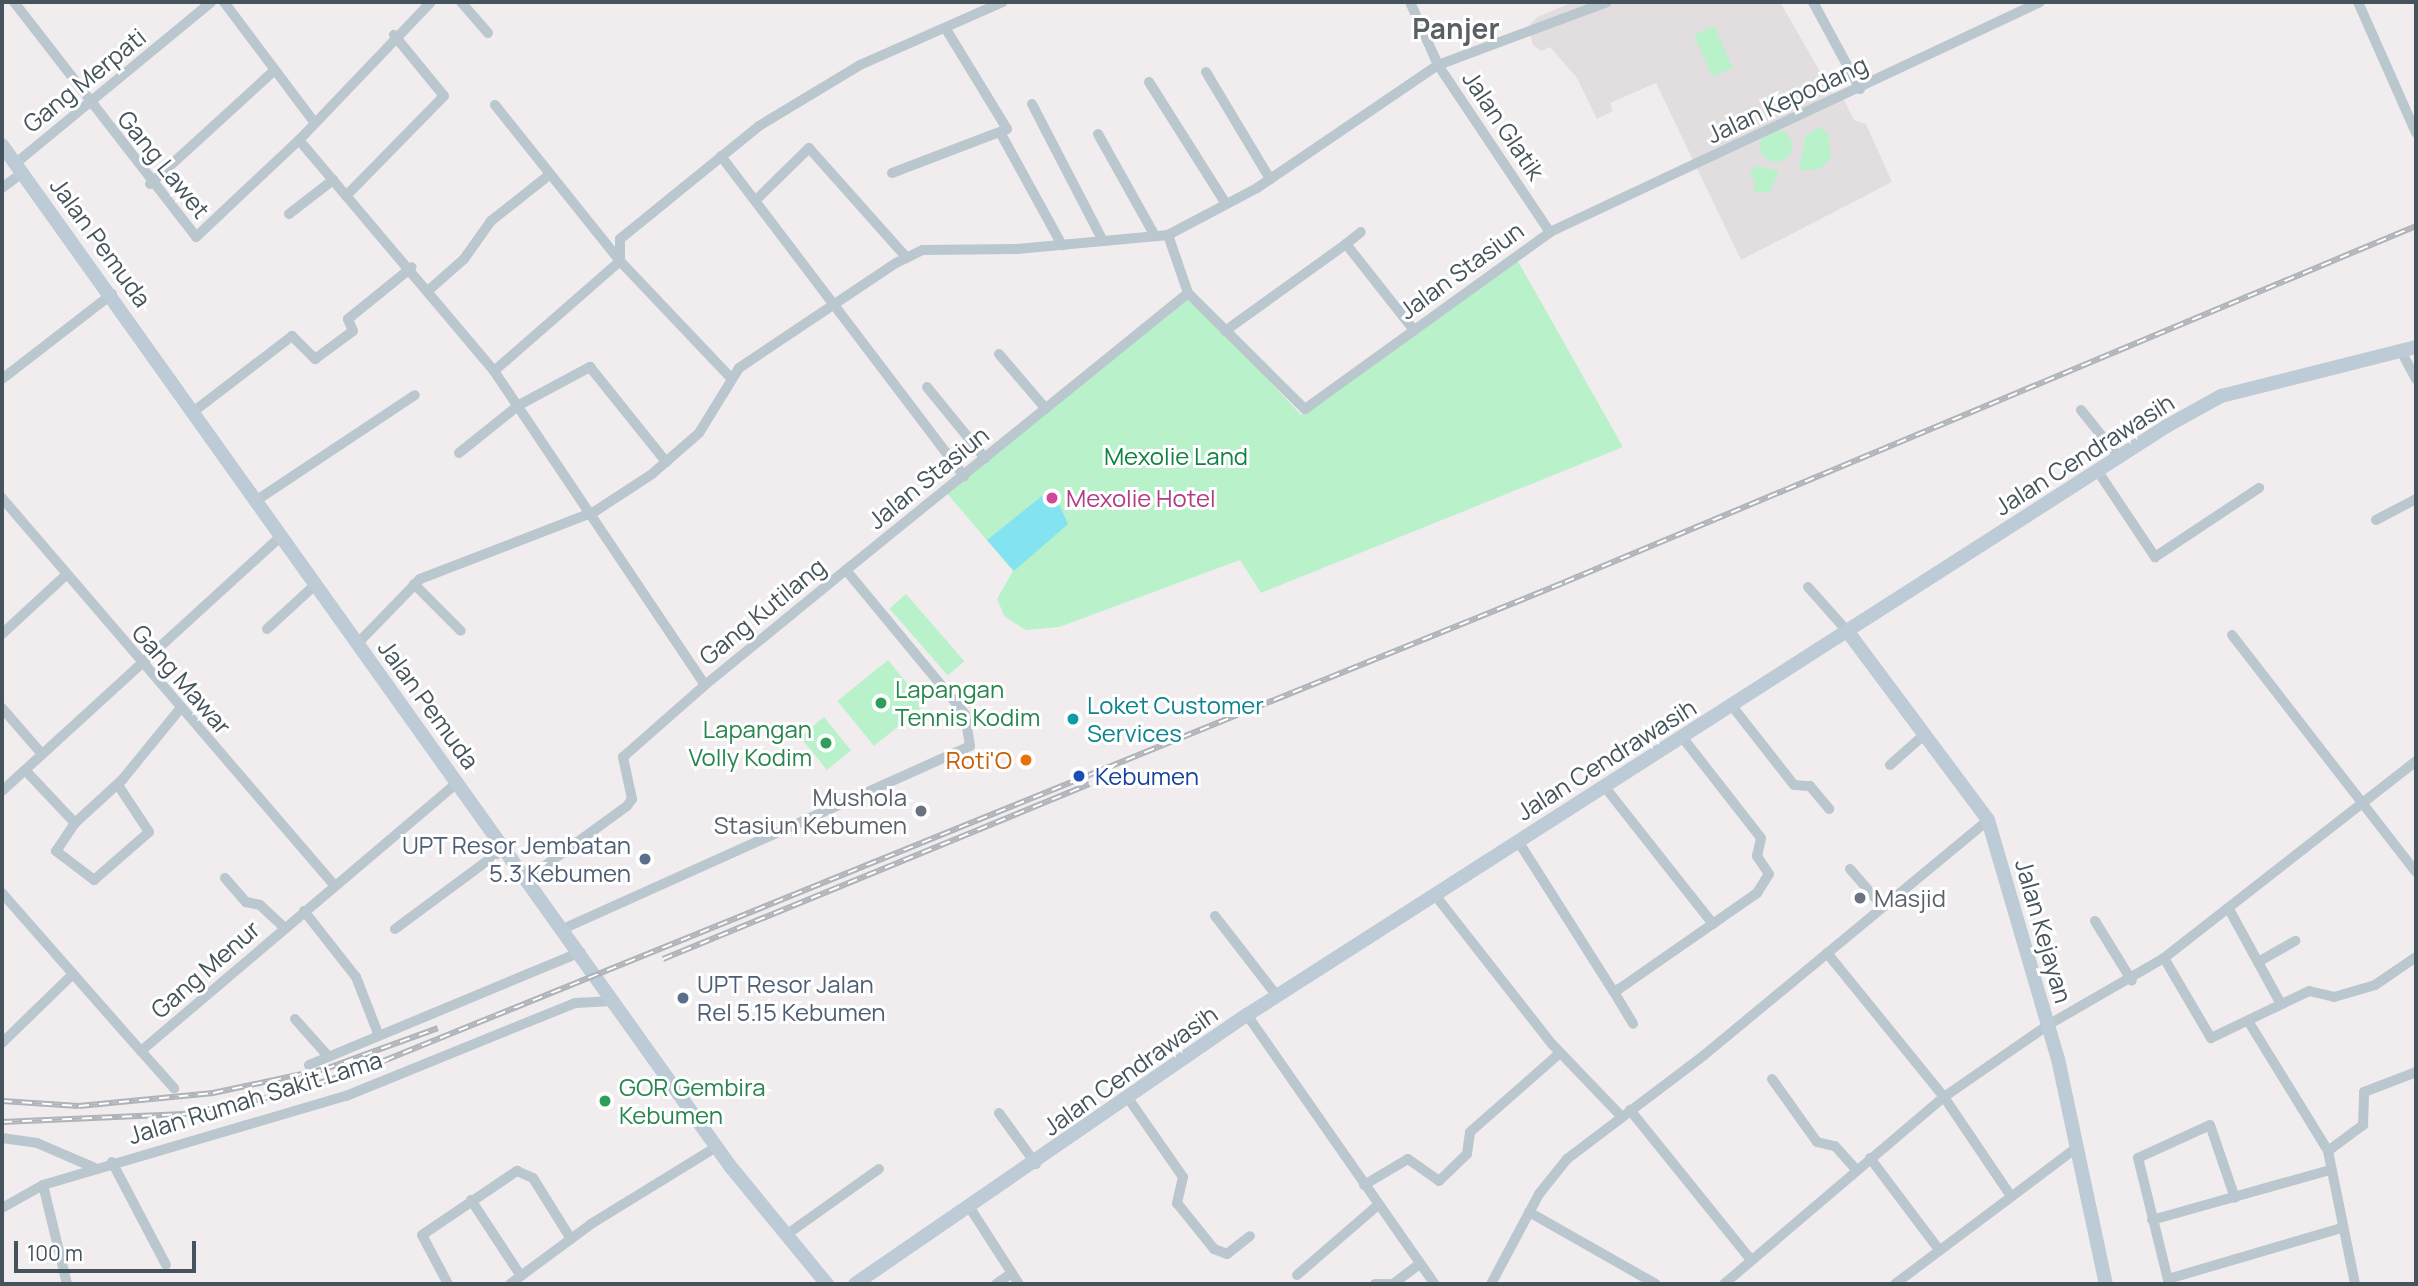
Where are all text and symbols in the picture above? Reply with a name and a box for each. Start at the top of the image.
district label: Panjer [1412,11,1500,45]
street label: Gang Merpati [17,22,151,138]
street label: Jalan Kepodang [1702,49,1872,149]
street label: Jalan Glatik [1457,65,1551,185]
street label: Gang Lawet [112,104,216,224]
street label: Jalan Pemuda [44,172,158,312]
street label: Jalan Stasiun [1393,215,1529,325]
street label: Jalan Cendrawasih [1989,387,2179,521]
street label: Jalan Stasiun [862,420,994,534]
park label: Mexolie Land [1104,442,1248,470]
place label: Mexolie Hotel [1066,484,1216,512]
marker: Mexolie Hotel [1044,490,1060,506]
street label: Gang Kutilang [693,551,831,671]
street label: Gang Mawar [126,618,238,740]
street label: Jalan Pemuda [372,634,486,774]
place label: Lapangan Tennis Kodim [895,675,1040,731]
place label: Loket Customer Services [1087,691,1264,747]
street label: Jalan Cendrawasih [1511,692,1701,826]
marker: Lapangan Tennis Kodim [873,695,889,711]
marker: Loket Customer Services [1065,711,1081,727]
place label: Lapangan Volly Kodim [688,715,812,771]
marker: Lapangan Volly Kodim [818,735,834,751]
place label: Roti'O [946,746,1012,774]
marker: Roti'O [1018,752,1034,768]
place label: Kebumen [1095,762,1199,790]
marker: Kebumen [1069,766,1089,786]
place label: Mushola Stasiun Kebumen [714,783,907,839]
marker: Mushola Stasiun Kebumen [913,803,929,819]
place label: UPT Resor Jembatan 5.3 Kebumen [401,831,631,887]
marker: UPT Resor Jembatan 5.3 Kebumen [637,851,653,867]
street label: Jalan Kejayan [2010,856,2078,1006]
place label: Masjid [1874,884,1946,912]
marker: Masjid [1852,890,1868,906]
street label: Gang Menur [145,914,265,1024]
place label: UPT Resor Jalan Rel 5.15 Kebumen [697,970,886,1026]
marker: UPT Resor Jalan Rel 5.15 Kebumen [675,990,691,1006]
street label: Jalan Cendrawasih [1037,999,1223,1141]
street label: Jalan Rumah Sakit Lama [125,1045,385,1149]
place label: GOR Gembira Kebumen [619,1073,765,1129]
marker: GOR Gembira Kebumen [597,1093,613,1109]
scale bar [18,1226,200,1270]
text: 100 m [27,1239,83,1267]

